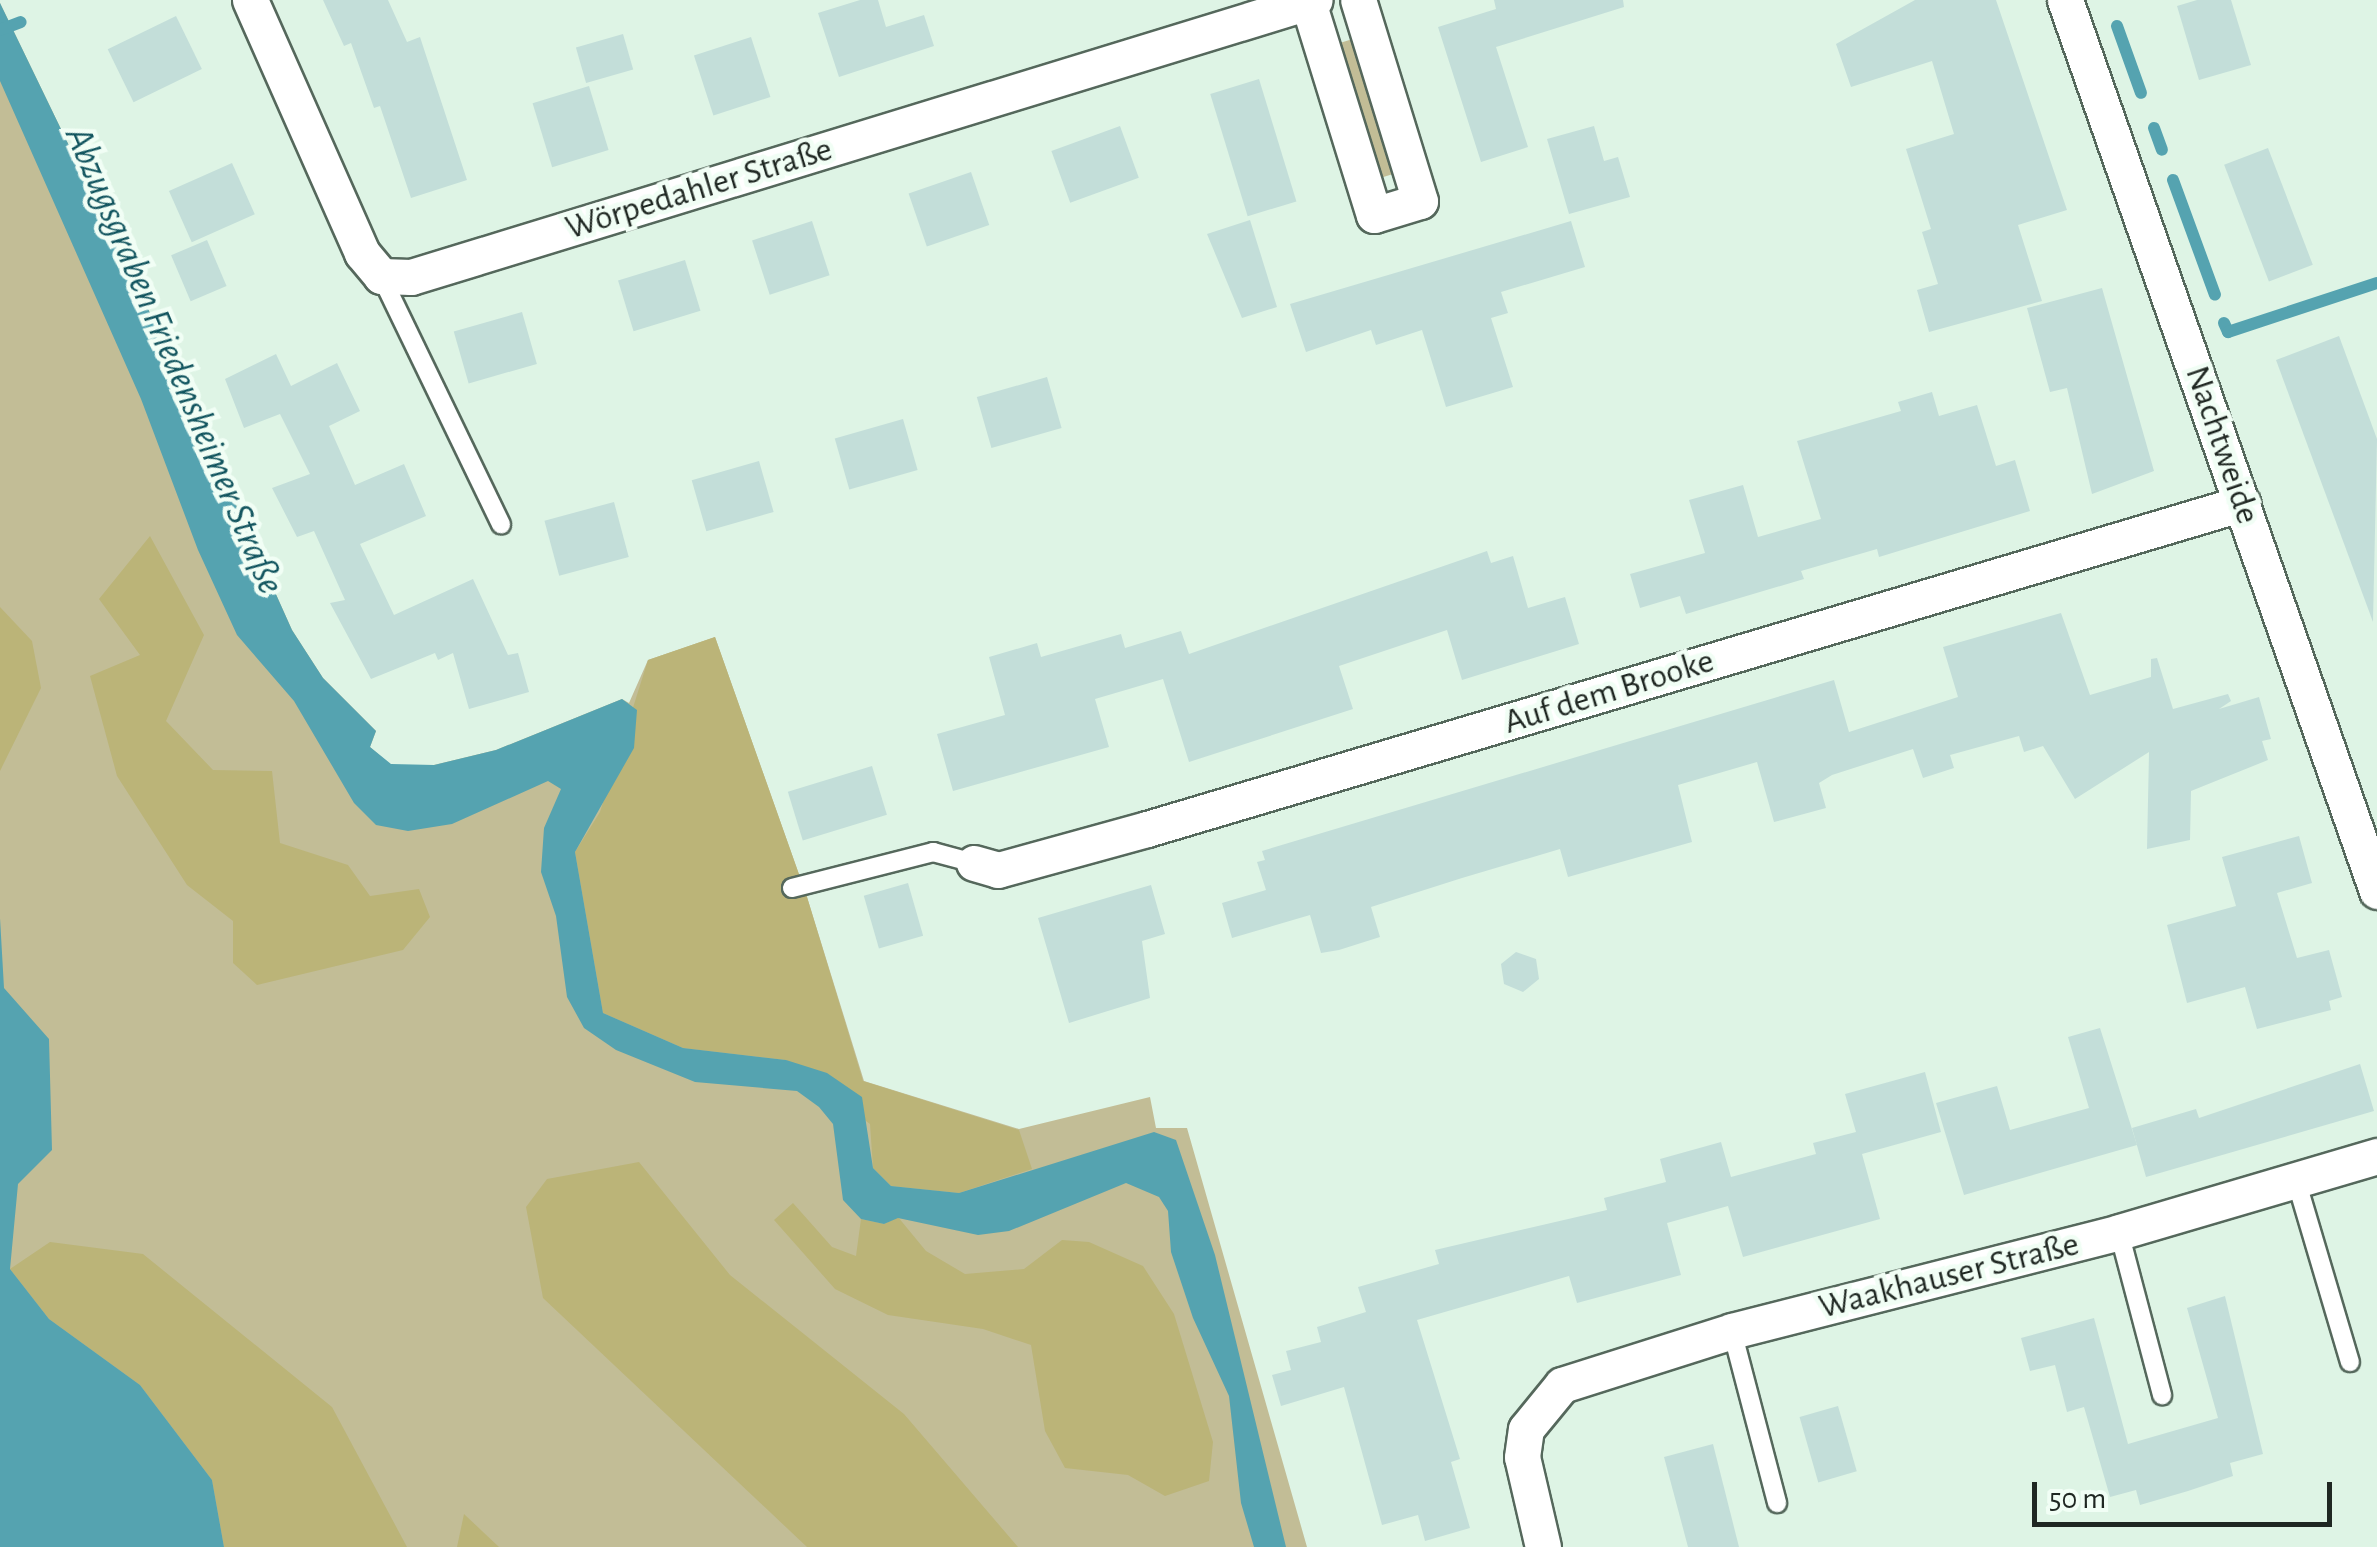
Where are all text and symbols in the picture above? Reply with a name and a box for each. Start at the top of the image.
water label: Abzugsgraben Friedensheimer Straße [54,120,292,602]
street label: Wörpedahler Straße [561,128,837,250]
street label: Nachtweide [2175,361,2269,529]
street label: Auf dem Brooke [1499,640,1719,744]
street label: Waakhauser Straße [1815,1223,2083,1329]
scale bar [2037,1462,2337,1524]
text: 50 m [2049,1484,2106,1514]

